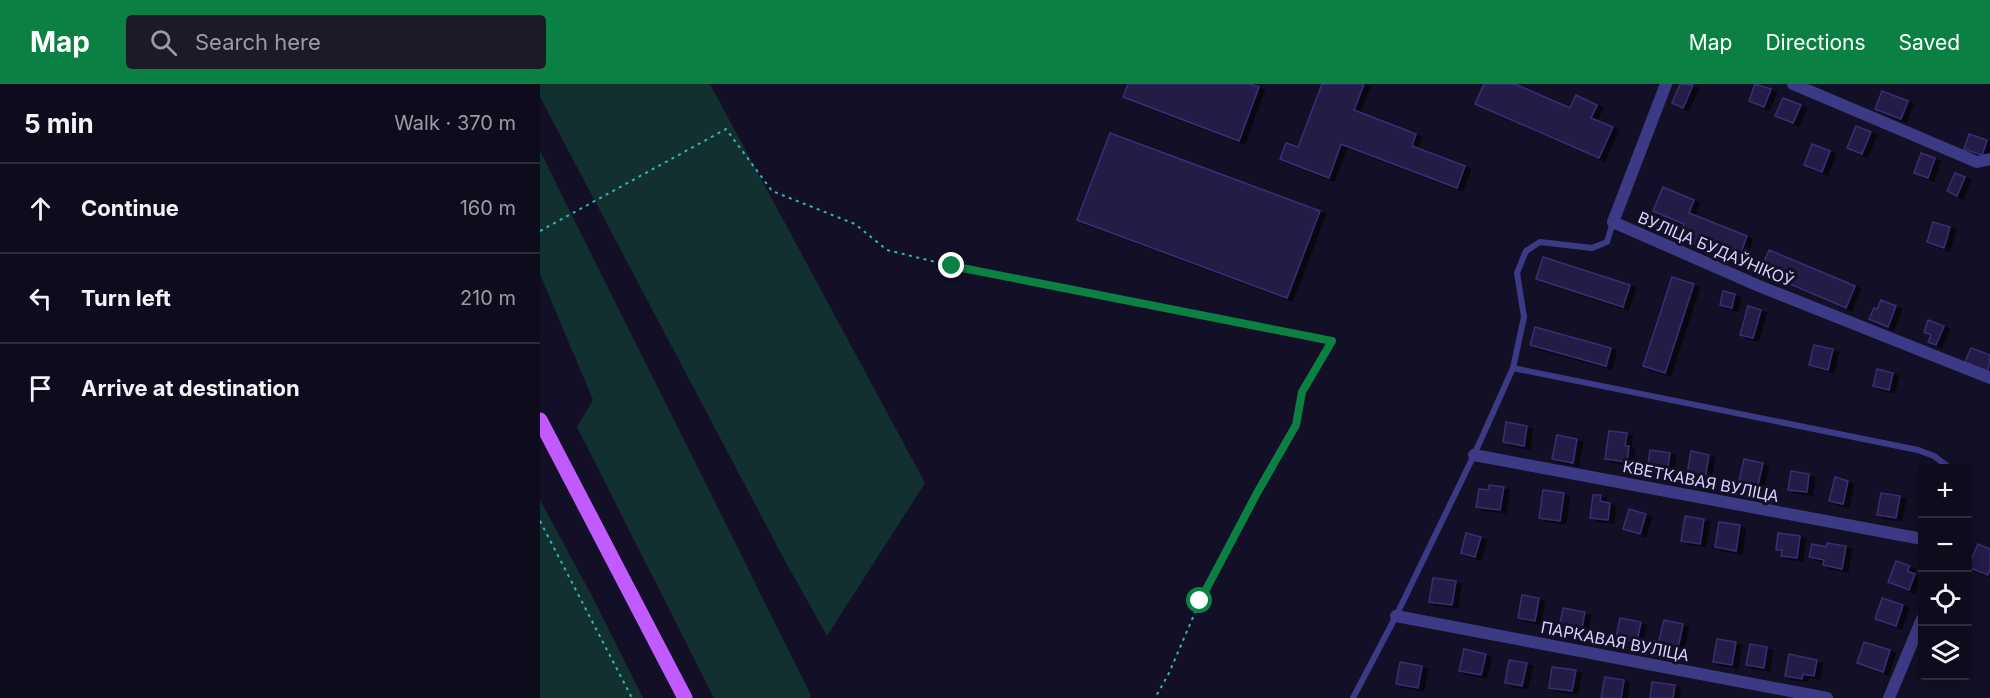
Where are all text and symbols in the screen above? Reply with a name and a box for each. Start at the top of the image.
search box [126,15,546,69]
text: Map [30,25,90,59]
icon: search [147,26,180,59]
text: Search here [195,29,321,55]
text: Map [1689,30,1732,55]
text: Directions [1765,30,1866,55]
text: Saved [1899,30,1960,55]
text: 5 min [24,108,94,139]
text: Walk · 370 m [394,111,516,135]
icon: ahead [24,192,57,225]
text: Continue [81,195,179,221]
text: 160 m [460,196,516,220]
street label: ВУЛІЦА БУДАЎНІКОЎ [1635,207,1797,291]
route end [938,252,964,278]
icon: left [24,282,57,315]
text: Turn left [81,285,171,311]
text: 210 m [460,286,516,310]
icon: arrive [24,372,57,405]
text: Arrive at destination [81,375,300,401]
street label: КВЕТКАВАЯ ВУЛІЦА [1621,456,1781,506]
map controls [1918,464,1972,680]
button: + [1918,464,1972,518]
button: − [1918,518,1972,572]
button: locate [1918,572,1972,626]
route start [1186,587,1212,613]
street label: ПАРКАВАЯ ВУЛІЦА [1539,617,1691,665]
button: layers [1918,626,1972,680]

